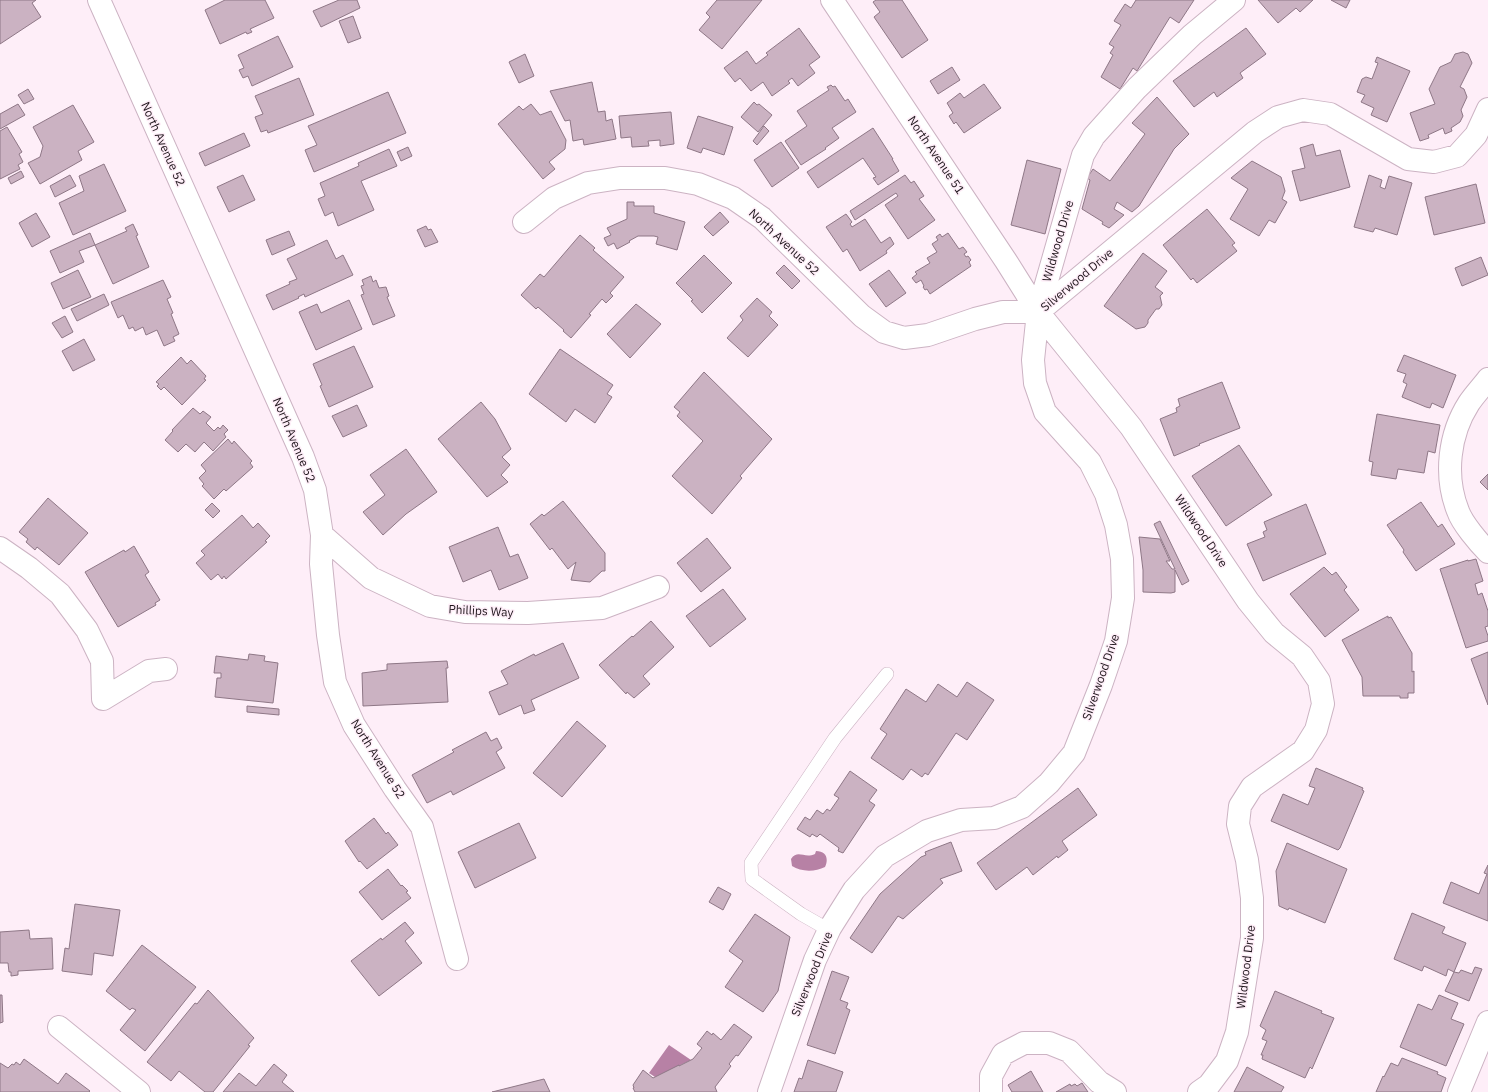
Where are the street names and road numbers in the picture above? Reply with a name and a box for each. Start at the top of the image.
street label: North Avenue 52 [138,99,189,188]
street label: North Avenue 51 [905,113,968,197]
street label: Wildwood Drive [1039,198,1076,283]
street label: North Avenue 52 [746,205,823,278]
street label: Silverwood Drive [1037,245,1116,314]
street label: North Avenue 52 [270,395,319,485]
street label: Wildwood Drive [1172,492,1231,570]
street label: Phillips Way [448,601,514,620]
street label: Silverwood Drive [1079,631,1122,722]
street label: North Avenue 52 [348,716,409,801]
street label: Wildwood Drive [1233,924,1258,1010]
street label: Silverwood Drive [788,929,836,1018]

